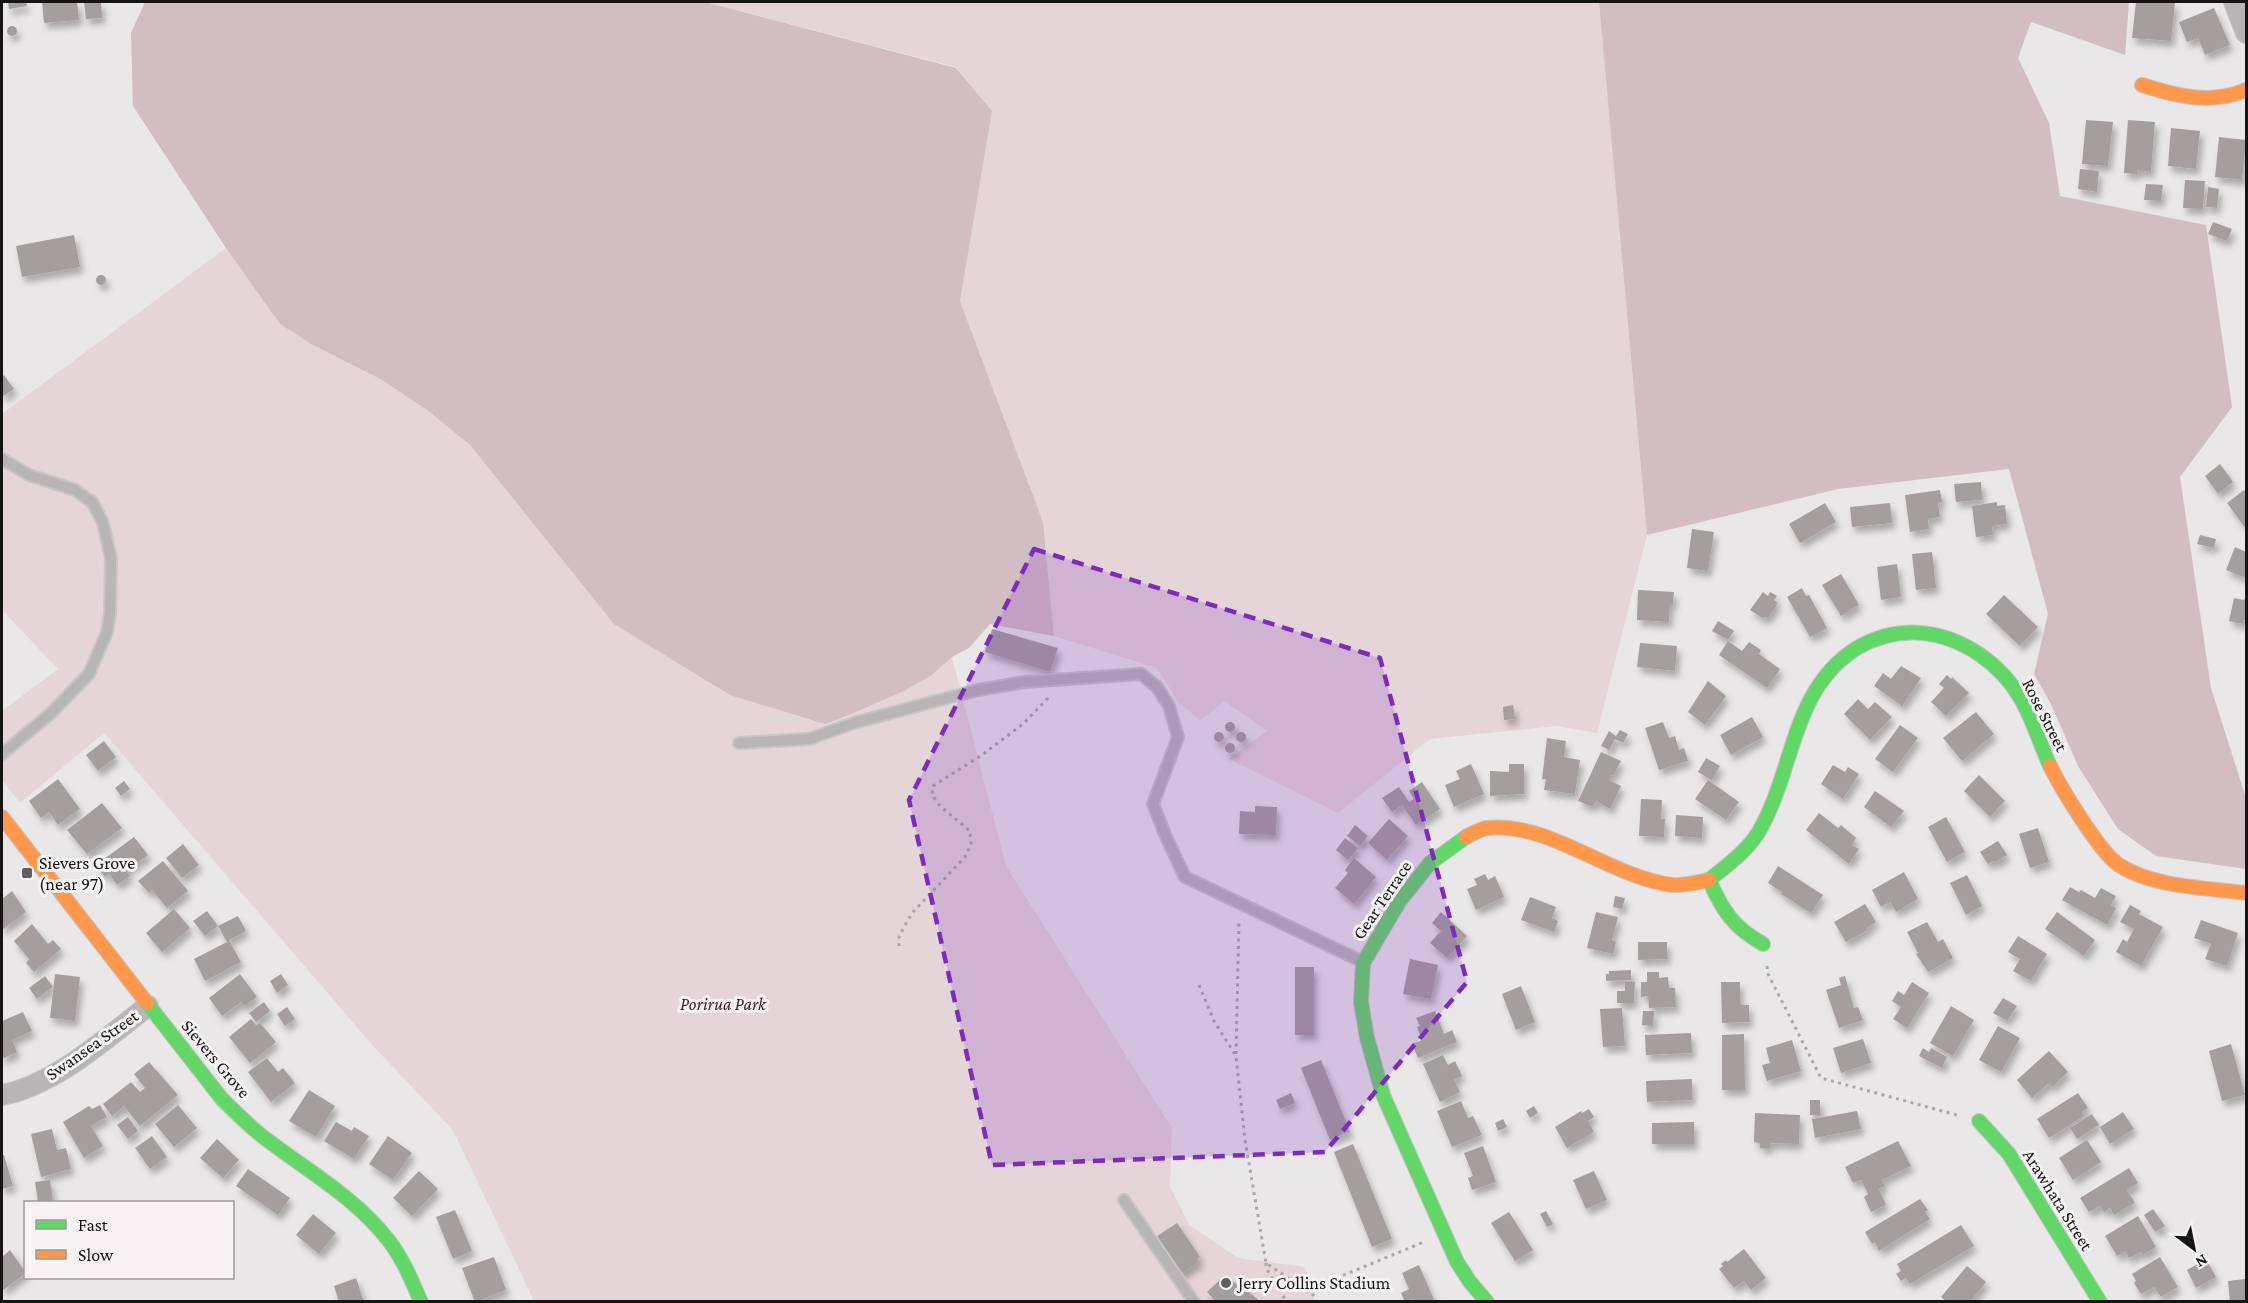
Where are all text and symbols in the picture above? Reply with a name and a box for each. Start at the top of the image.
street label: Rose Street [2018,675,2072,756]
place label: Sievers Grove (near 97) [39,853,135,895]
street label: Gear Terrace [1348,857,1416,943]
marker: Sievers Grove (near 97) [20,866,34,880]
park label: Porirua Park [680,994,767,1014]
street label: Swansea Street [42,1005,143,1084]
street label: Sievers Grove [177,1016,255,1102]
street label: Arawhata Street [2019,1146,2098,1255]
legend [24,1201,234,1279]
text: Fast [78,1215,109,1235]
north arrow [2164,1219,2224,1279]
text: Slow [78,1245,114,1265]
text: N [2192,1251,2211,1271]
place label: Jerry Collins Stadium [1236,1273,1391,1293]
marker: Jerry Collins Stadium [1219,1276,1233,1290]

